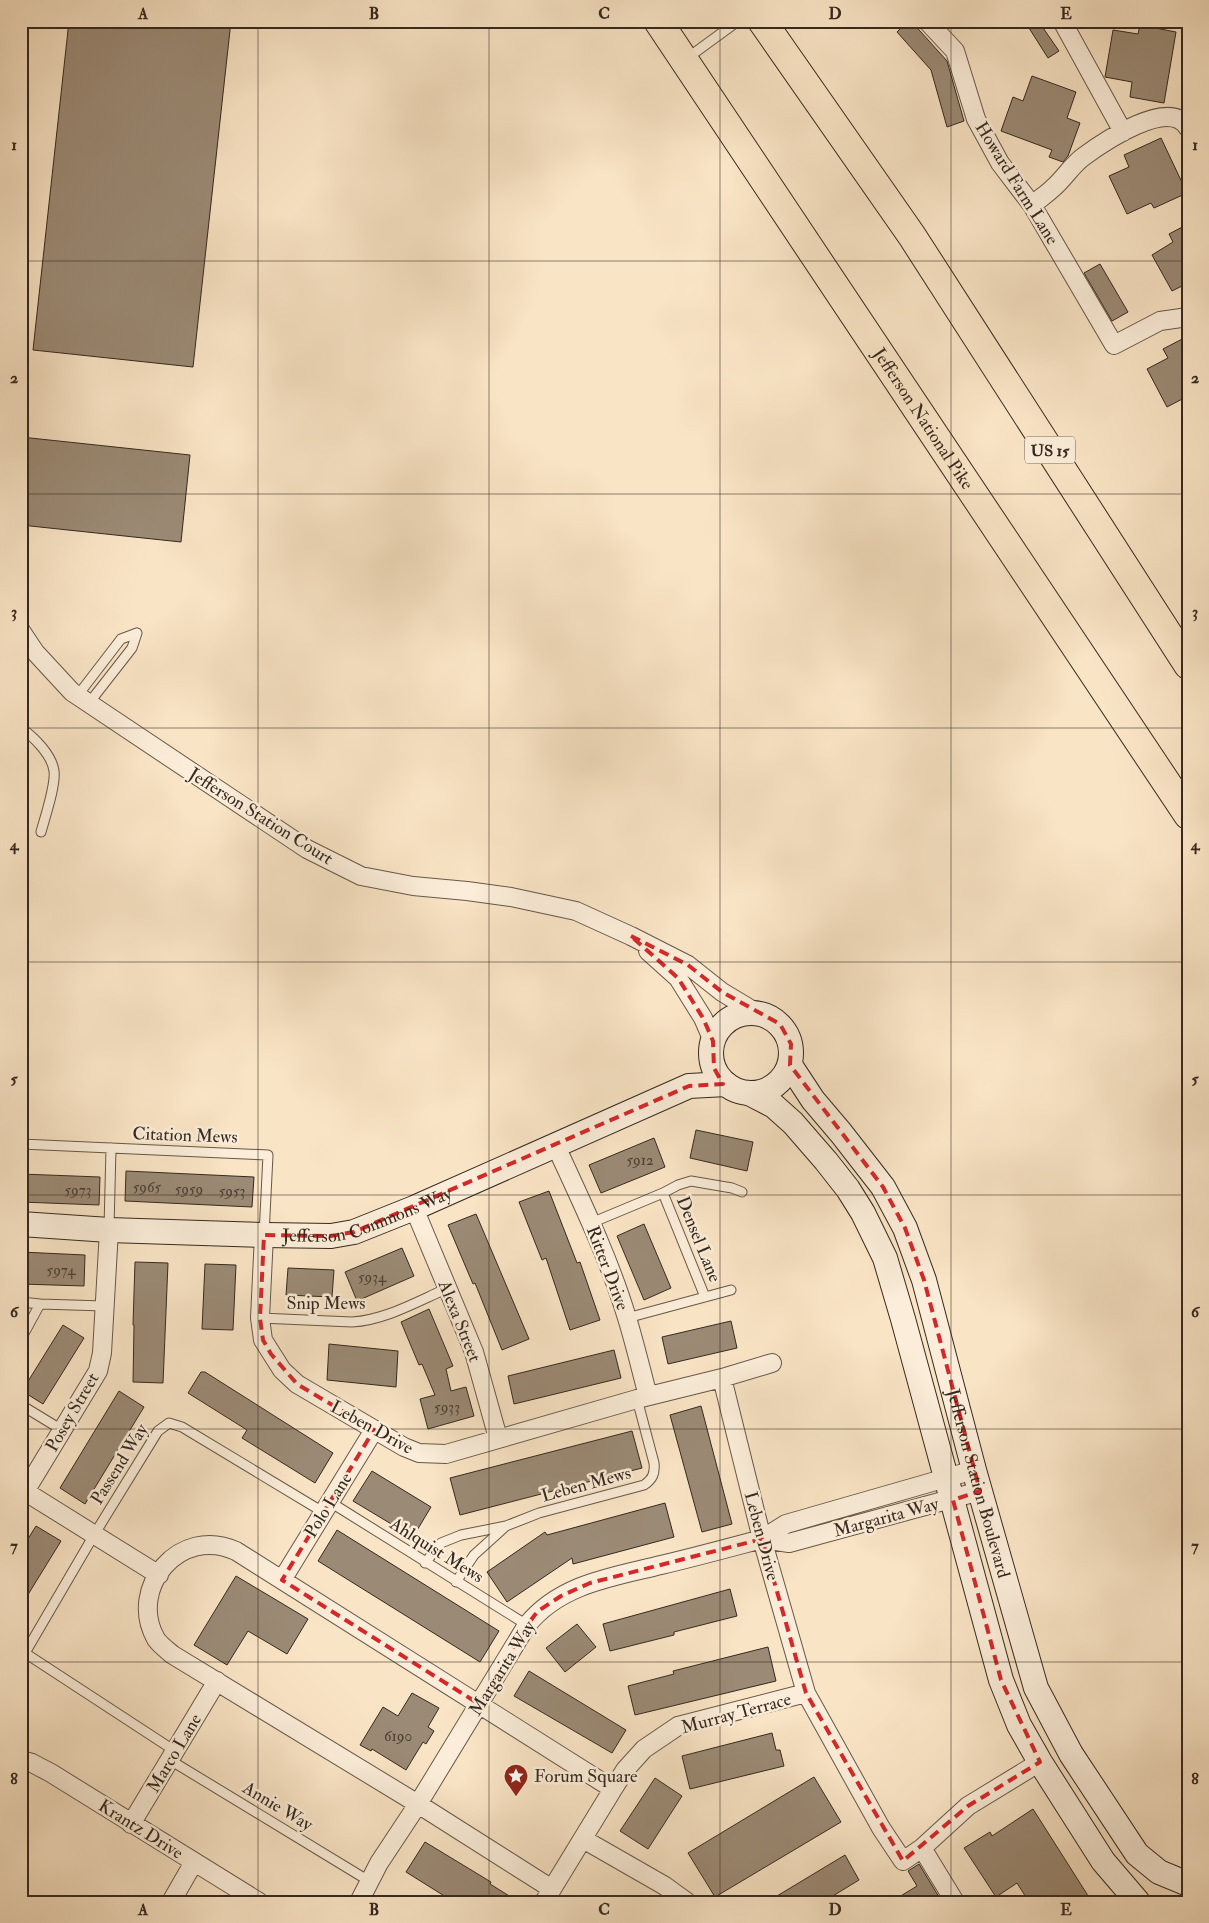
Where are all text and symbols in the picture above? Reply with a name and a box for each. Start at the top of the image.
text: A [137,4,149,24]
text: B [369,4,379,24]
text: C [598,4,610,24]
text: D [828,4,842,24]
text: E [1060,4,1072,24]
street label: Howard Farm Lane [970,118,1064,249]
text: 1 [11,135,17,155]
text: 1 [1192,135,1198,155]
street label: Jefferson National Pike [867,343,979,494]
text: 2 [10,368,18,388]
text: 2 [1191,368,1199,388]
road number: US 15 [1025,436,1075,464]
text: 3 [11,602,17,622]
text: 3 [1192,602,1198,622]
street label: Jefferson Station Court [183,762,337,870]
text: 4 [9,835,20,855]
text: 4 [1190,835,1201,855]
text: 5 [10,1069,18,1089]
text: 5 [1191,1069,1199,1089]
street label: Citation Mews [132,1122,238,1149]
house number: 5912 [626,1151,654,1170]
house number: 5965 [133,1178,162,1197]
house number: 5959 [175,1180,203,1199]
house number: 5973 [65,1181,91,1200]
street label: Jefferson Commons Way [281,1181,456,1248]
house number: 5953 [219,1182,245,1201]
street label: Densel Lane [671,1193,726,1286]
street label: Ritter Drive [581,1223,634,1314]
house number: 5974 [47,1261,76,1280]
house number: 5934 [358,1268,387,1287]
street label: Alexa Street [432,1276,486,1366]
street label: Snip Mews [287,1292,365,1315]
text: 6 [10,1302,20,1322]
text: 6 [1191,1302,1201,1322]
street label: Posey Street [41,1368,104,1456]
street label: Jefferson Station Boulevard [941,1386,1015,1581]
street label: Leben Drive [326,1395,418,1460]
house number: 5933 [434,1398,460,1417]
street label: Passend Way [86,1419,154,1509]
street label: Leben Mews [539,1461,633,1507]
street label: Polo Lane [299,1468,358,1542]
street label: Leben Drive [739,1489,785,1584]
street label: Margarita Way [831,1492,942,1543]
street label: Ahlquist Mews [385,1512,488,1588]
text: 7 [10,1536,18,1556]
text: 7 [1191,1536,1199,1556]
street label: Margarita Way [464,1616,541,1720]
street label: Murray Terrace [679,1688,794,1739]
street label: Marco Lane [142,1709,207,1797]
house number: 6190 [384,1727,412,1746]
place icon: Forum Square [503,1763,529,1797]
place label: Forum Square [534,1765,638,1788]
text: 8 [10,1769,18,1789]
text: 8 [1191,1769,1199,1789]
street label: Annie Way [238,1776,318,1837]
street label: Krantz Drive [94,1794,188,1865]
text: A [137,1900,149,1920]
text: B [369,1900,379,1920]
text: C [598,1900,610,1920]
text: D [828,1900,842,1920]
text: E [1060,1900,1072,1920]

